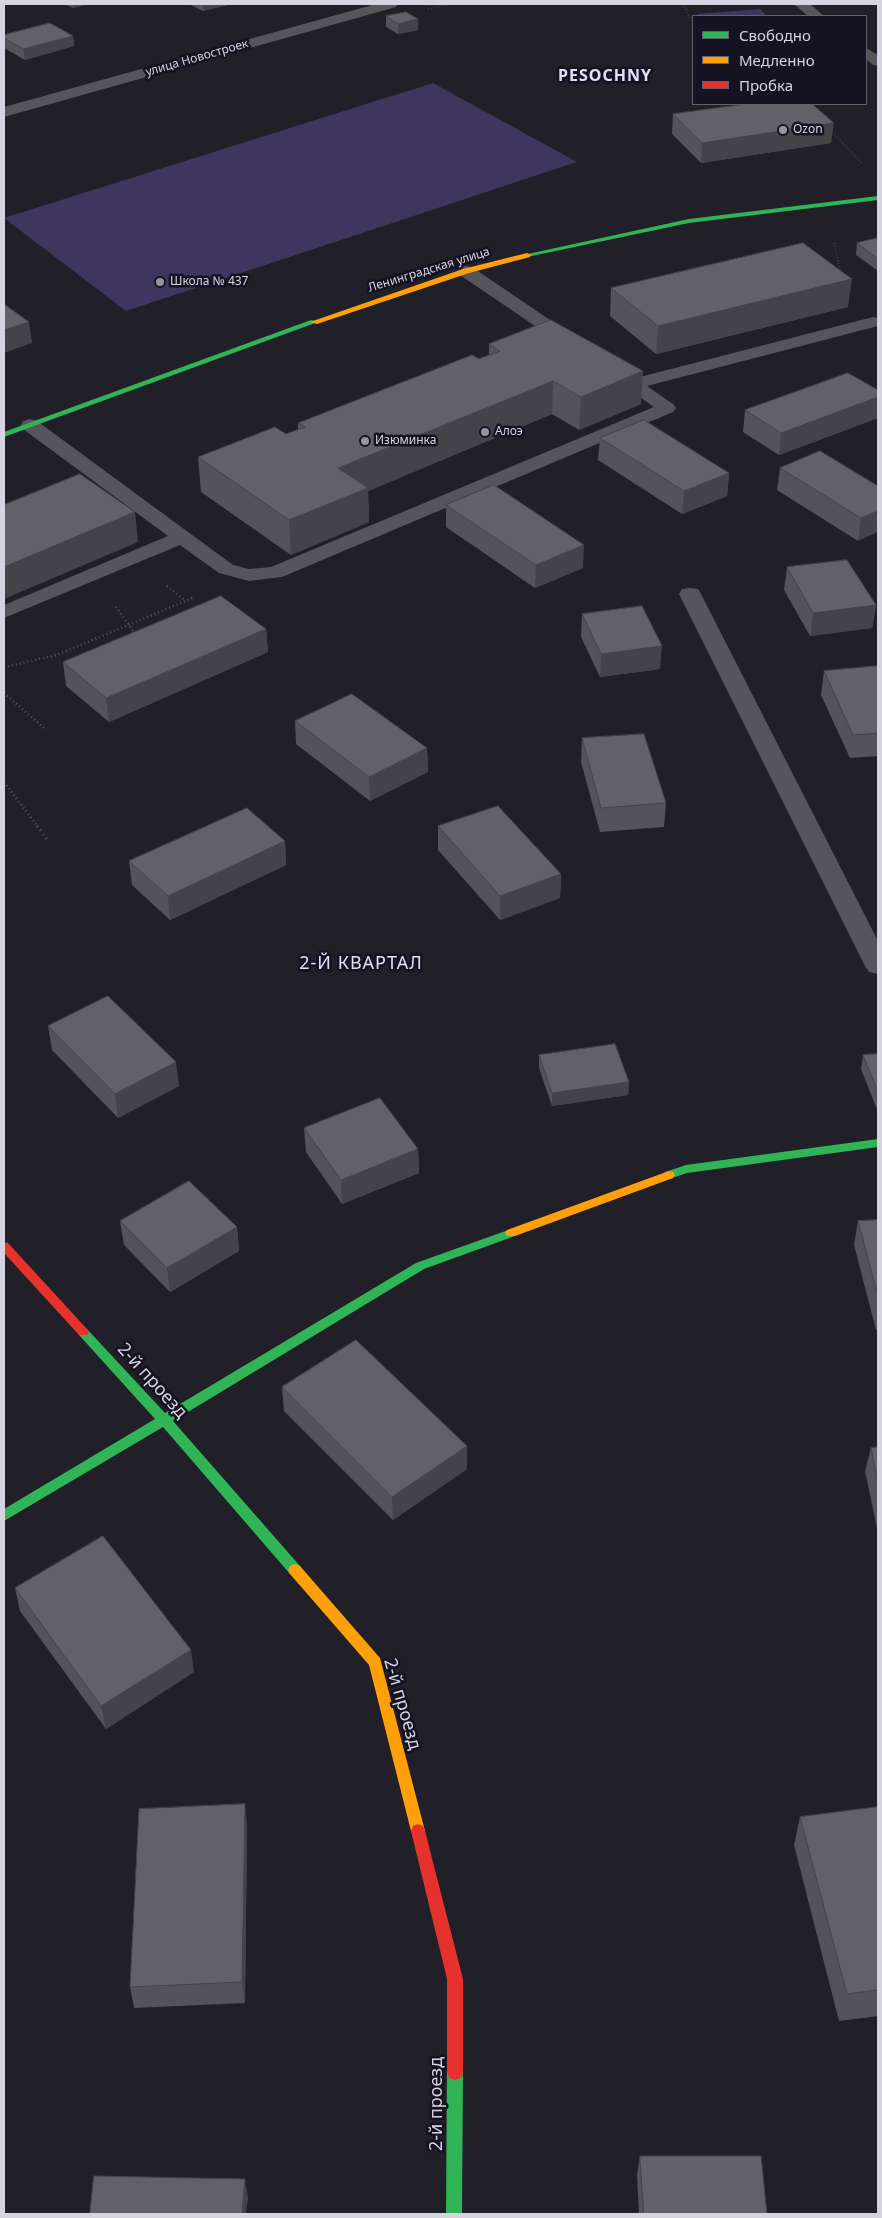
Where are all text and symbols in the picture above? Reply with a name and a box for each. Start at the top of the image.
legend [692,15,867,105]
text: Свободно [739,25,811,45]
street label: улица Новостроек [144,36,250,80]
text: Медленно [739,50,815,70]
district label: PESOCHNY [557,66,653,86]
text: Пробка [739,75,793,95]
place label: Ozon [793,123,823,137]
marker: Ozon [777,124,789,136]
street label: Ленинградская улица [366,245,492,295]
place label: Школа № 437 [170,275,248,289]
marker: Школа № 437 [154,276,166,288]
place label: Алоэ [495,425,523,439]
marker: Алоэ [479,426,491,438]
place label: Изюминка [375,434,436,448]
marker: Изюминка [359,435,371,447]
district label: 2-Й КВАРТАЛ [298,953,424,975]
street label: 2-й проезд [112,1339,192,1423]
street label: 2-й проезд [379,1656,425,1752]
street label: 2-й проезд [426,2057,448,2151]

